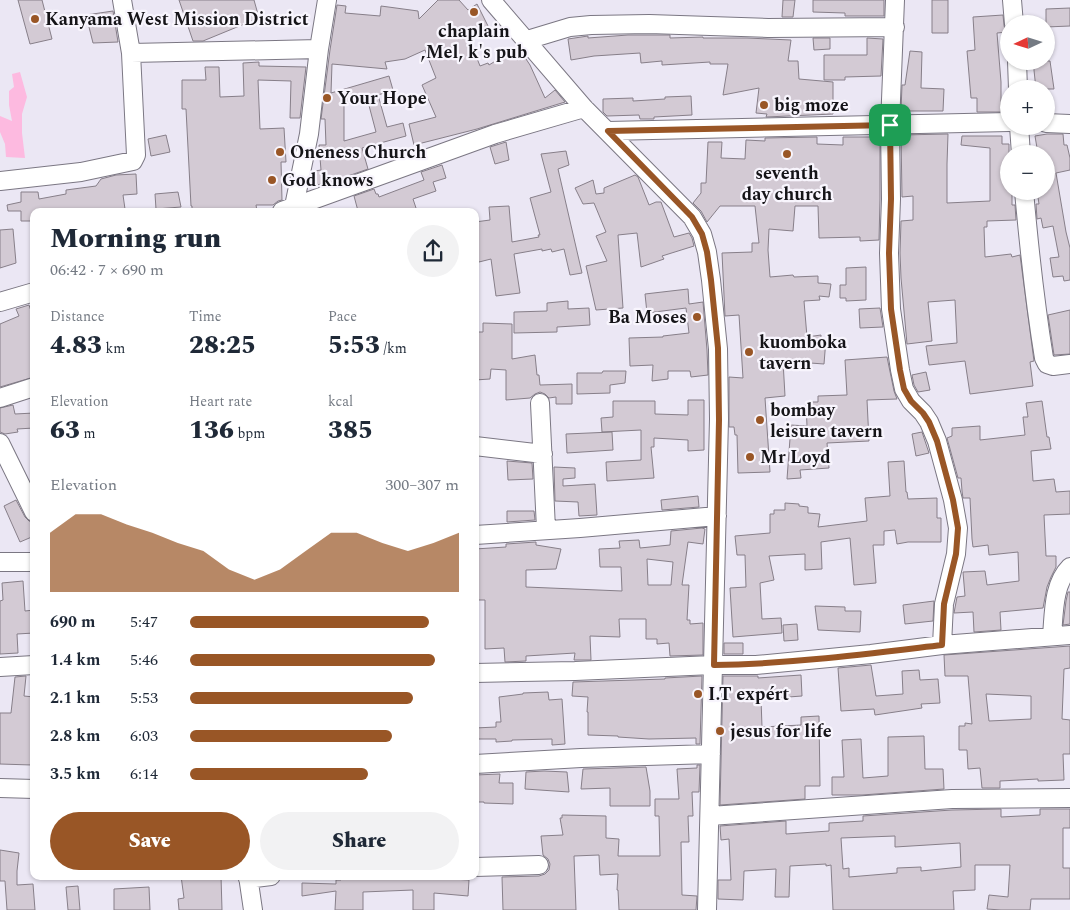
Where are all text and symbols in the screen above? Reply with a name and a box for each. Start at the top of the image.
place label: Kanyama West Mission District [45,6,309,33]
marker: chaplain ,Mel, k's pub [468,6,480,18]
marker: Kanyama West Mission District [29,13,41,25]
north arrow [1000,15,1055,70]
map controls [1000,15,1055,200]
place label: chaplain ,Mel, k's pub [421,18,527,66]
button: + [1000,80,1055,135]
place label: Your Hope [337,85,427,112]
marker: Your Hope [321,92,333,104]
place label: big moze [774,92,849,119]
marker: big moze [758,99,770,111]
pin [869,104,911,146]
icon: arrive [876,111,904,139]
place label: Oneness Church [290,139,426,166]
button: − [1000,145,1055,200]
marker: Oneness Church [274,146,286,158]
marker: seventh day church [781,148,793,160]
place label: seventh day church [742,160,832,208]
place label: God knows [282,167,374,194]
marker: God knows [266,174,278,186]
text: Morning run [50,217,221,260]
button: share [407,225,459,277]
text: 06:42 · 7 × 690 m [50,258,164,282]
place label: Ba Moses [608,304,687,331]
text: Distance [50,306,105,327]
text: Time [189,306,222,327]
text: Pace [328,306,357,327]
marker: Ba Moses [691,311,703,323]
text: 4.83 [50,327,102,365]
text: 28:25 [189,327,256,365]
text: 5:53 [328,327,380,365]
place label: kuomboka tavern [759,329,848,377]
text: km [102,338,125,359]
text: /km [380,338,407,359]
marker: kuomboka tavern [743,346,755,358]
text: Elevation [50,391,109,412]
text: Heart rate [189,391,252,412]
text: kcal [328,391,353,412]
place label: bombay leisure tavern [770,397,883,445]
text: 63 [50,412,80,450]
text: 136 [189,412,234,450]
text: 385 [328,412,373,450]
marker: bombay leisure tavern [754,414,766,426]
text: m [80,423,96,444]
text: bpm [234,423,265,444]
place label: Mr Loyd [760,444,831,471]
marker: Mr Loyd [744,451,756,463]
text: Elevation [50,473,117,497]
text: 300–307 m [385,473,459,497]
text: 690 m [50,610,95,634]
text: 5:47 [130,610,158,634]
text: 1.4 km [50,648,100,672]
text: 5:46 [130,648,158,672]
place label: I.T expért [708,681,789,708]
text: 2.1 km [50,686,100,710]
text: 5:53 [130,686,158,710]
marker: I.T expért [692,688,704,700]
place label: jesus for life [730,718,832,745]
text: 2.8 km [50,724,100,748]
text: 6:03 [130,724,158,748]
marker: jesus for life [714,725,726,737]
text: 3.5 km [50,762,100,786]
text: 6:14 [130,762,158,786]
button: Save [50,812,250,870]
button: Share [260,812,459,870]

